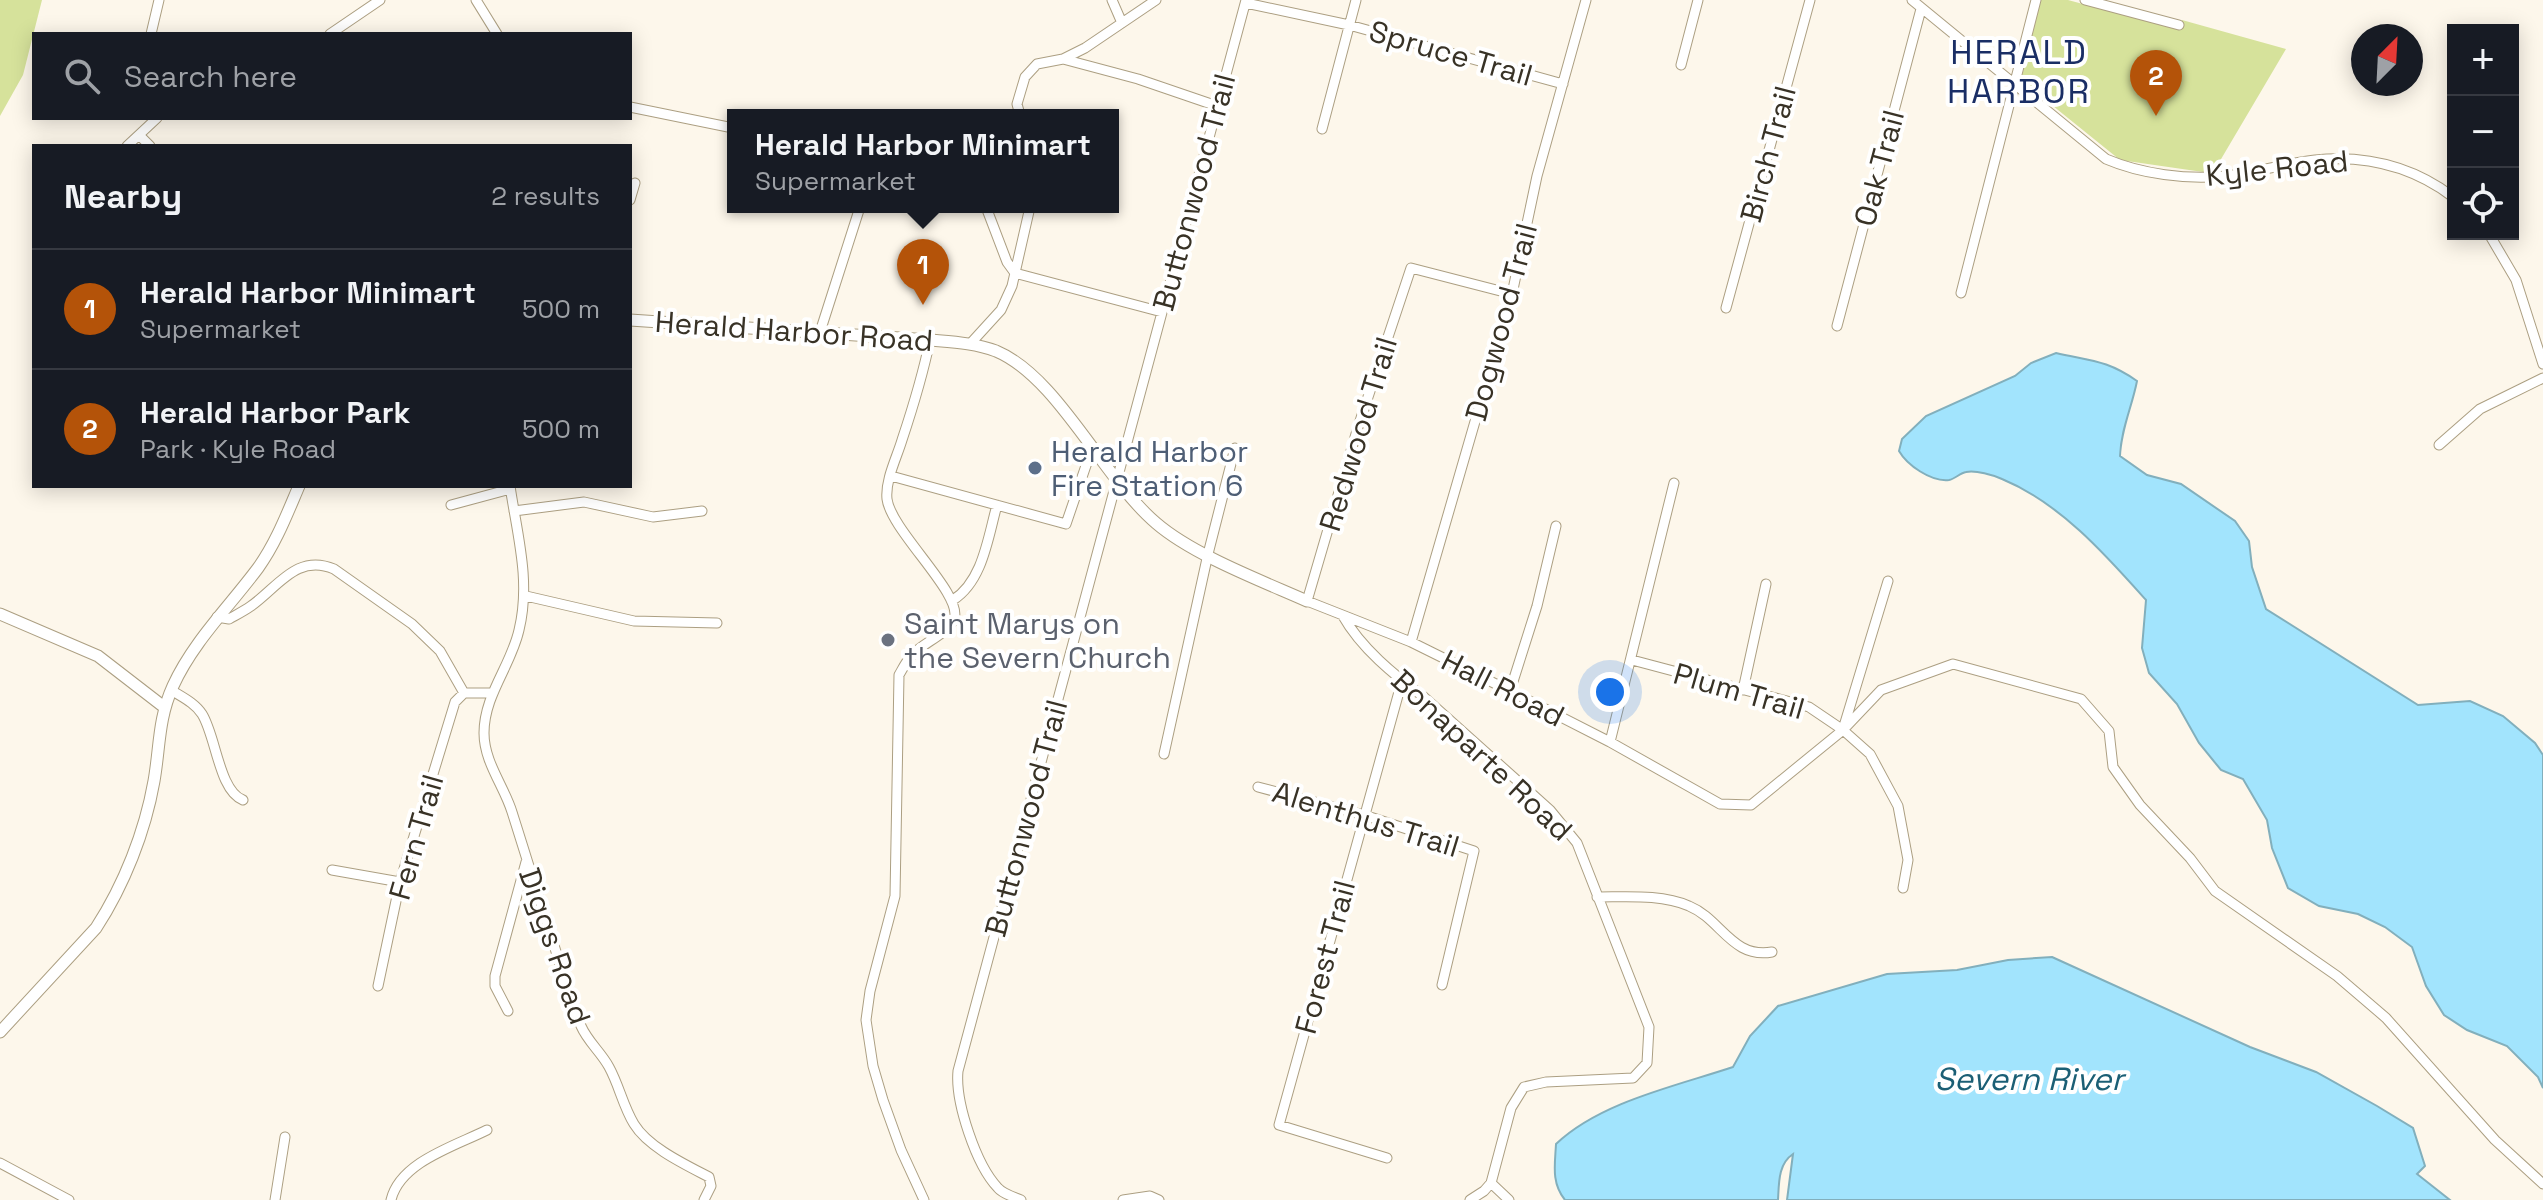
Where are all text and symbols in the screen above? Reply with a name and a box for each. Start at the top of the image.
street label: Spruce Trail [1365,11,1537,95]
north arrow [2351,24,2423,96]
map controls [2447,24,2519,240]
button: + [2447,24,2519,96]
district label: HERALD HARBOR [1947,31,2091,113]
search box [32,32,632,120]
pin: 2 [2130,50,2182,116]
icon: search [60,54,104,98]
text: Search here [124,57,297,96]
street label: Buttonwood Trail [1144,69,1244,315]
street label: Birch Trail [1731,82,1805,226]
button: − [2447,96,2519,168]
street label: Oak Trail [1845,106,1913,230]
popup [727,109,1119,213]
text: Herald Harbor Minimart [755,125,1091,164]
street label: Kyle Road [2204,141,2350,195]
text: Supermarket [755,164,916,198]
button: locate [2447,168,2519,240]
text: Nearby [64,175,182,218]
text: 2 results [491,179,600,213]
street label: Dogwood Trail [1456,219,1546,425]
pin: 1 [897,239,949,305]
text: Herald Harbor Minimart [140,273,476,312]
text: 1 [84,292,96,326]
text: 500 m [522,292,600,326]
street label: Herald Harbor Road [654,302,934,360]
text: Supermarket [140,312,301,346]
street label: Redwood Trail [1310,332,1406,536]
text: Herald Harbor Park [140,393,410,432]
text: 2 [82,412,98,446]
text: 500 m [522,412,600,446]
text: Park · Kyle Road [140,432,336,466]
place label: Herald Harbor Fire Station 6 [1051,432,1248,505]
marker: Herald Harbor Fire Station 6 [1026,459,1044,477]
place label: Saint Marys on the Severn Church [904,604,1171,677]
marker: Saint Marys on the Severn Church [879,631,897,649]
street label: Hall Road [1435,640,1571,736]
street label: Plum Trail [1669,654,1809,728]
street label: Bonaparte Road [1383,661,1581,849]
your location [1590,672,1630,712]
street label: Buttonwood Trail [976,695,1076,941]
street label: Fern Trail [380,770,452,904]
street label: Alenthus Trail [1268,772,1464,866]
street label: Diggs Road [510,863,600,1029]
street label: Forest Trail [1286,876,1364,1038]
water label: Severn River [1935,1059,2126,1099]

